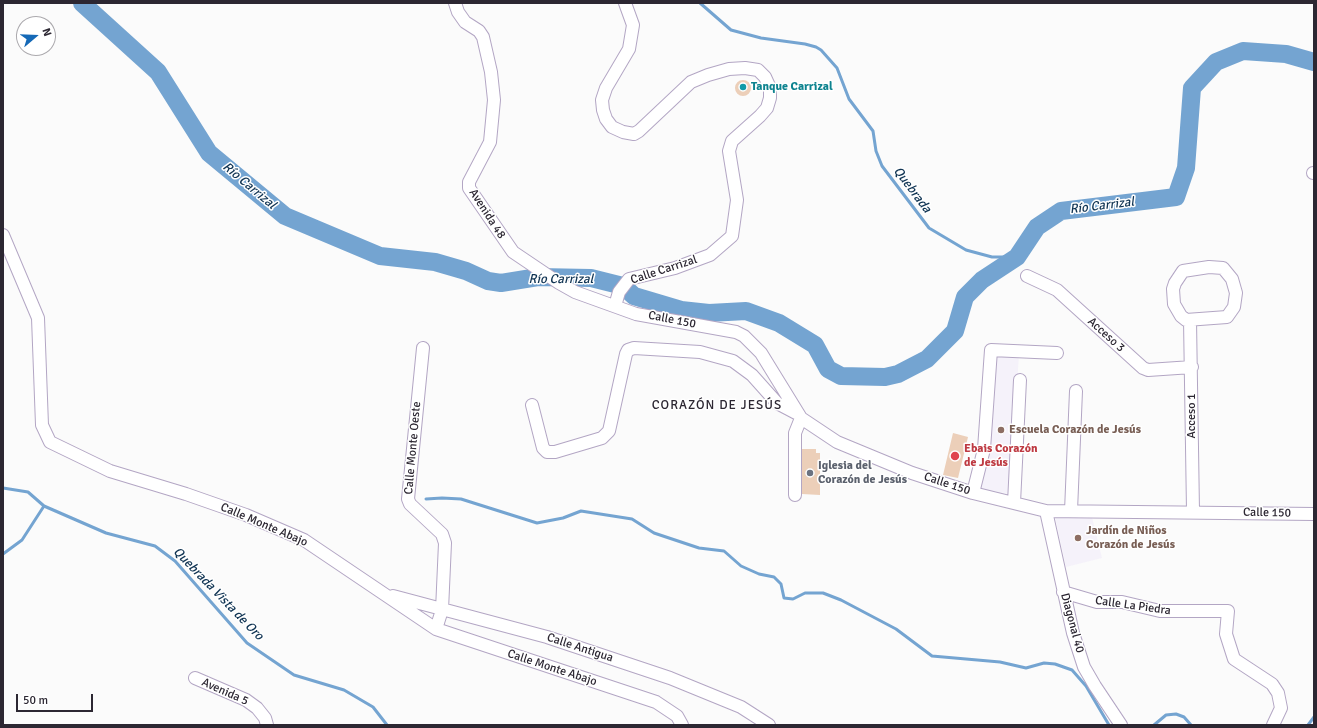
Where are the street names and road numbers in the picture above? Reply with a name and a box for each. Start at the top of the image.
street label: Avenida 48 [466,186,508,242]
street label: Calle Carrizal [629,252,699,288]
street label: Calle 150 [647,308,697,332]
street label: Acceso 3 [1084,315,1128,355]
street label: Acceso 1 [1185,393,1199,439]
street label: Calle Monte Oeste [402,401,424,495]
street label: Calle 150 [922,470,972,498]
street label: Calle Monte Abajo [218,500,310,550]
street label: Calle 150 [1243,505,1291,521]
street label: Diagonal 40 [1057,591,1087,655]
street label: Calle La Piedra [1094,594,1172,618]
street label: Calle Antigua [545,630,615,666]
street label: Calle Monte Abajo [505,647,599,689]
street label: Avenida 5 [199,675,251,709]

